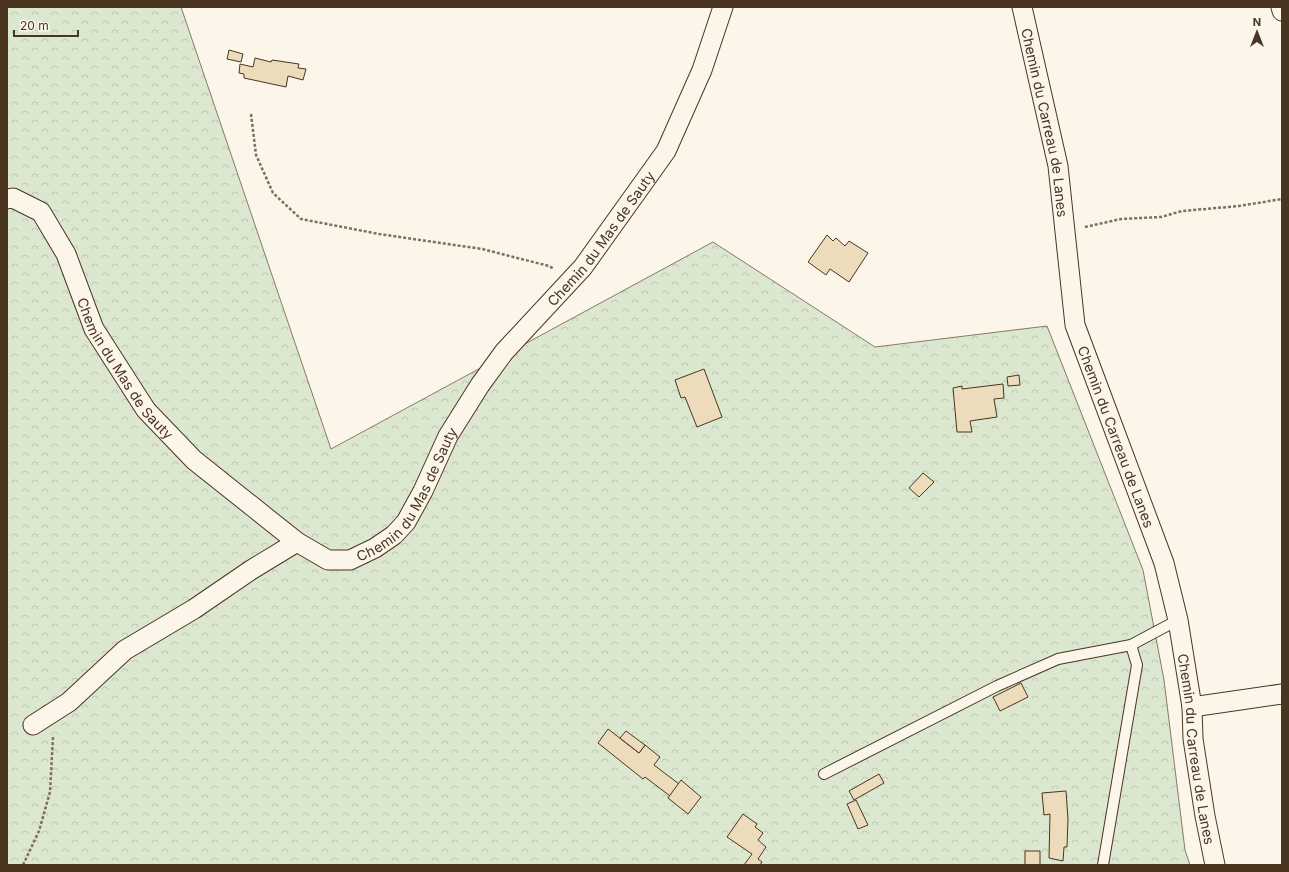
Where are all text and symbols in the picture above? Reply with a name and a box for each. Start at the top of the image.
scale bar [14,12,78,38]
north arrow [1237,12,1277,52]
text: N [1253,15,1261,29]
text: 20 m [20,18,49,33]
street label: Chemin du Carreau de Lanes [1018,26,1072,218]
street label: Chemin du Mas de Sauty [543,167,658,309]
street label: Chemin du Mas de Sauty [74,295,177,442]
street label: Chemin du Carreau de Lanes [1075,343,1158,530]
street label: Chemin du Mas de Sauty [353,424,460,564]
street label: Chemin du Carreau de Lanes [1175,652,1219,846]

